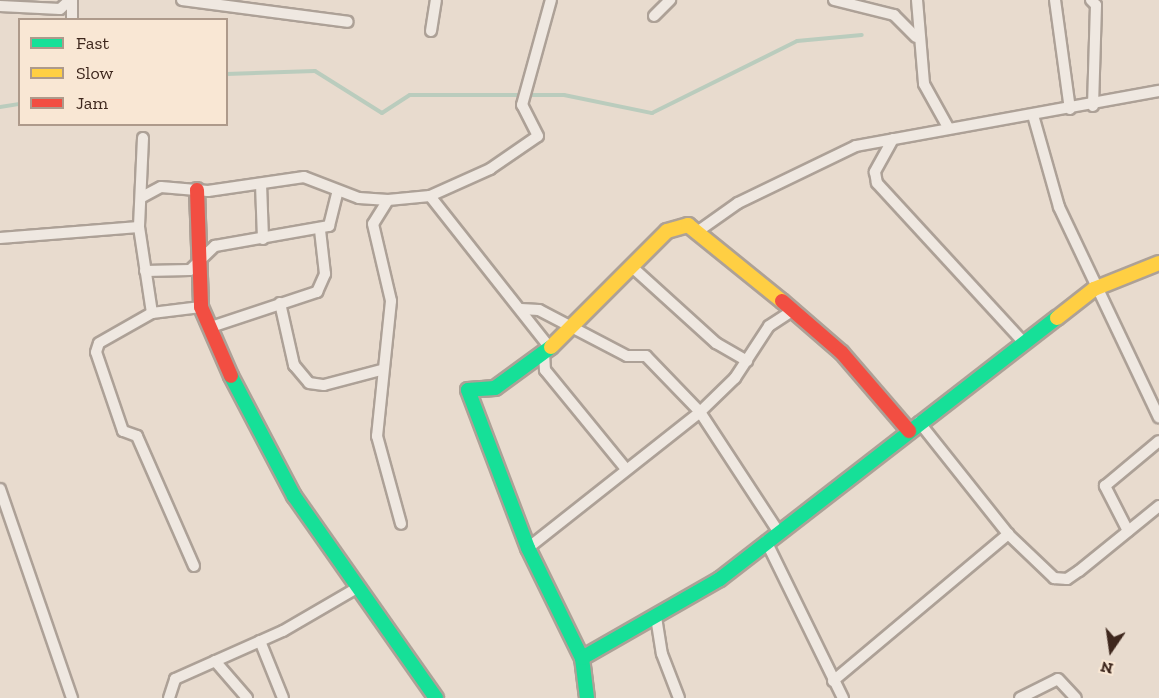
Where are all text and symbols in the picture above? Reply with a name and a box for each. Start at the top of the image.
legend [18,18,228,126]
text: Fast [76,32,109,54]
text: Slow [76,62,113,84]
text: Jam [76,92,108,114]
north arrow [1081,620,1141,680]
text: N [1099,657,1115,679]

